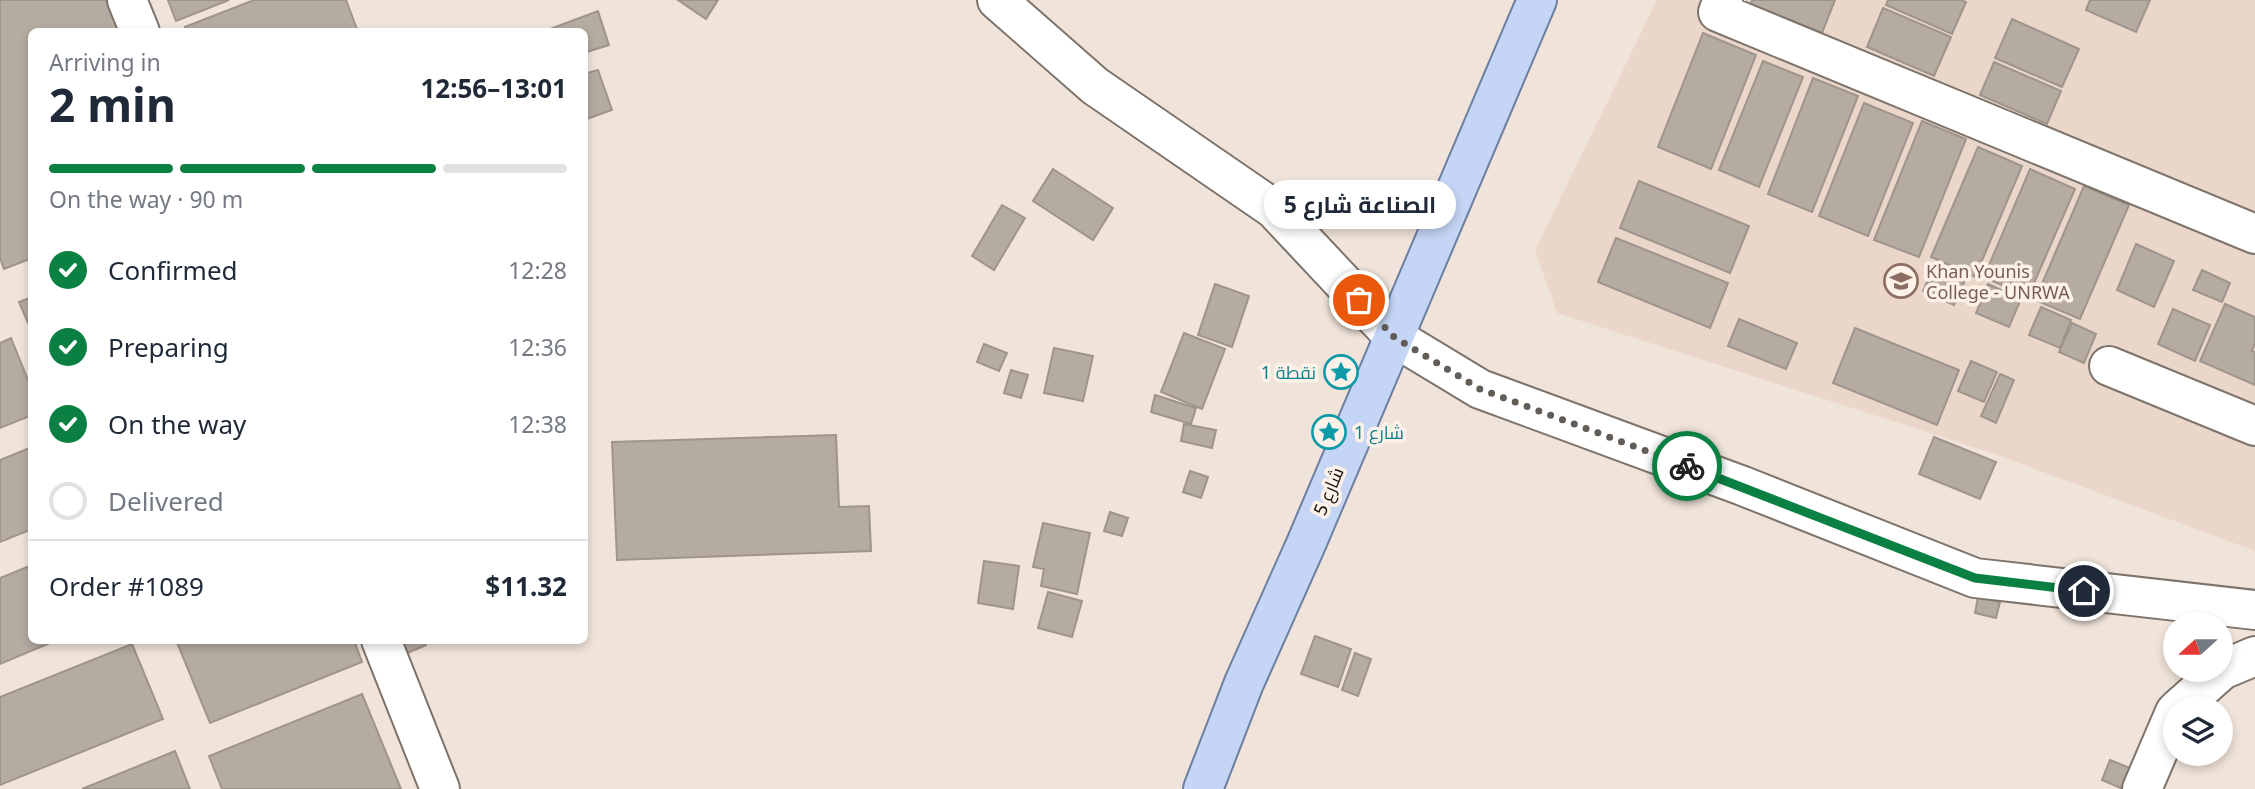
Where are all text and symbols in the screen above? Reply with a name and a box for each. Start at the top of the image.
text: Arriving in [49,46,161,78]
text: 12:56–13:01 [420,70,567,106]
text: 2 min [49,73,176,135]
callout: الصناعة شارع 5 [1263,181,1455,230]
text: On the way · 90 m [49,183,243,215]
text: الصناعة شارع 5 [1284,188,1436,220]
icon: check [49,251,87,289]
text: Confirmed [108,252,238,288]
text: 12:28 [508,254,567,286]
place label: Khan Younis College - UNRWA [1926,259,2070,304]
school or university icon: Khan Younis College - UNRWA [1882,262,1920,300]
pin [1329,270,1389,330]
icon: bag [1340,281,1378,319]
icon: check [49,328,87,366]
text: Preparing [108,329,229,365]
text: 12:36 [508,331,567,363]
place icon: نقطة 1 [1322,353,1360,391]
place label: نقطة 1 [1261,360,1316,384]
icon: check [49,405,87,443]
text: On the way [108,406,246,442]
text: 12:38 [508,408,567,440]
place icon: شارع 1 [1310,413,1348,451]
place label: شارع 1 [1354,420,1404,445]
courier [1652,431,1722,501]
icon: bike [1668,447,1706,485]
street label: شارع 5 [1307,463,1350,519]
text: Delivered [108,483,224,519]
pin [2054,561,2114,621]
text: Order #1089 [49,568,204,604]
text: $11.32 [485,568,567,604]
icon: home [2065,572,2103,610]
north arrow [2163,612,2233,682]
map controls [2163,612,2233,766]
button: layers [2163,696,2233,766]

